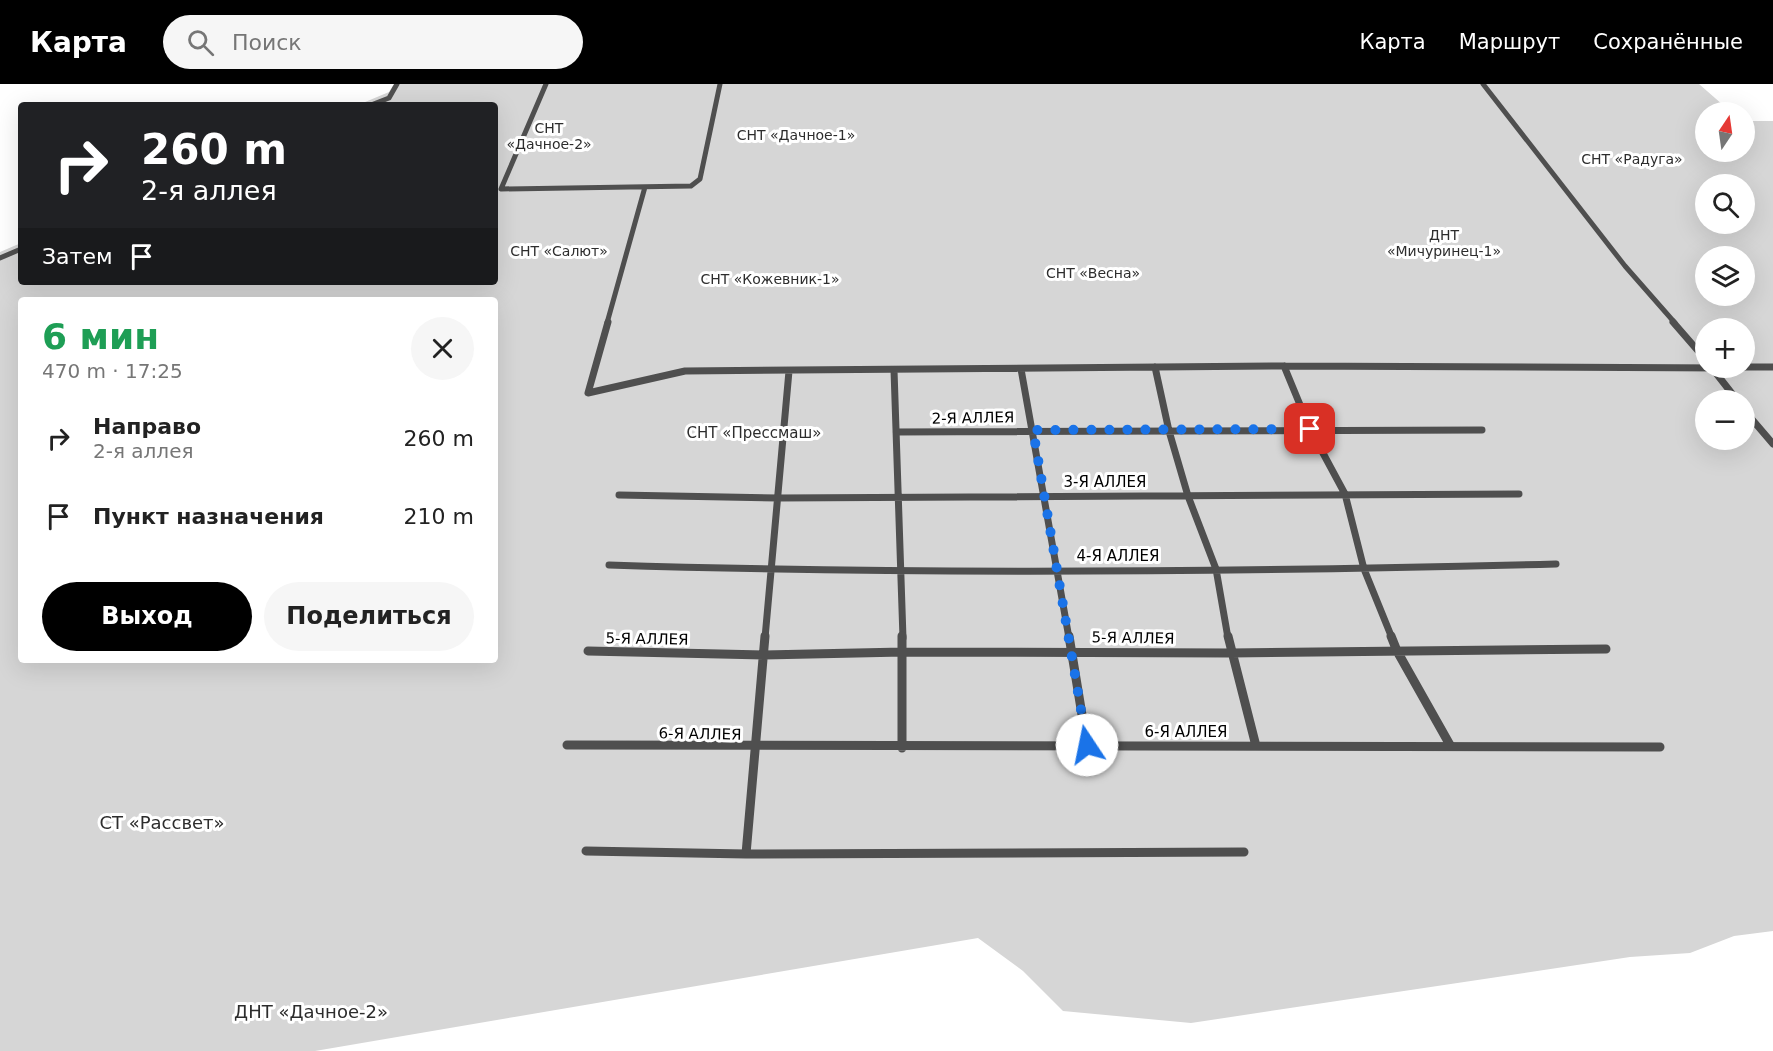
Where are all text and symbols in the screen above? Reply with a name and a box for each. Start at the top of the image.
search box [163,15,583,69]
text: Карта [30,26,127,59]
icon: search [184,26,217,59]
text: Поиск [232,30,302,55]
text: Карта [1360,30,1426,54]
text: Маршрут [1459,30,1560,54]
text: Сохранённые [1593,30,1743,54]
north arrow [1695,102,1755,162]
map controls [1695,102,1755,450]
park label: СНТ «Дачное-2» [506,120,592,152]
text: 260 m [141,125,287,174]
icon: right [42,126,120,204]
park label: СНТ «Дачное-1» [737,127,855,143]
park label: СНТ «Радуга» [1581,151,1683,167]
button: search [1695,174,1755,234]
text: 2-я аллея [141,175,277,206]
park label: ДНТ «Мичуринец-1» [1387,227,1501,259]
icon: arrive [125,240,158,273]
park label: СНТ «Салют» [510,243,608,259]
text: Затем [42,244,113,269]
button: layers [1695,246,1755,306]
park label: СНТ «Весна» [1046,265,1140,281]
park label: СНТ «Кожевник-1» [700,271,840,287]
text: 6 мин [42,316,159,357]
button: close [411,317,474,380]
button: + [1695,318,1755,378]
text: 470 m · 17:25 [42,359,183,383]
button: − [1695,390,1755,450]
pin [1284,403,1335,454]
street label: 2-Я АЛЛЕЯ [931,408,1015,428]
icon: arrive [1293,412,1326,445]
text: Направо [93,414,201,439]
icon: right [42,422,75,455]
park label: СНТ «Прессмаш» [687,424,821,442]
text: 260 m [404,426,474,451]
text: 2-я аллея [93,439,194,463]
street label: 3-Я АЛЛЕЯ [1064,473,1146,491]
icon: arrive [42,500,75,533]
text: Пункт назначения [93,504,324,529]
text: 210 m [404,504,474,529]
street label: 4-Я АЛЛЕЯ [1077,547,1159,565]
button: Выход [42,582,252,651]
button: Поделиться [264,582,474,651]
street label: 5-Я АЛЛЕЯ [1091,628,1175,648]
street label: 5-Я АЛЛЕЯ [605,629,689,649]
position arrow [1055,713,1119,777]
street label: 6-Я АЛЛЕЯ [1145,723,1227,741]
street label: 6-Я АЛЛЕЯ [658,724,742,744]
park label: СТ «Рассвет» [99,812,225,833]
park label: ДНТ «Дачное-2» [234,1001,388,1022]

